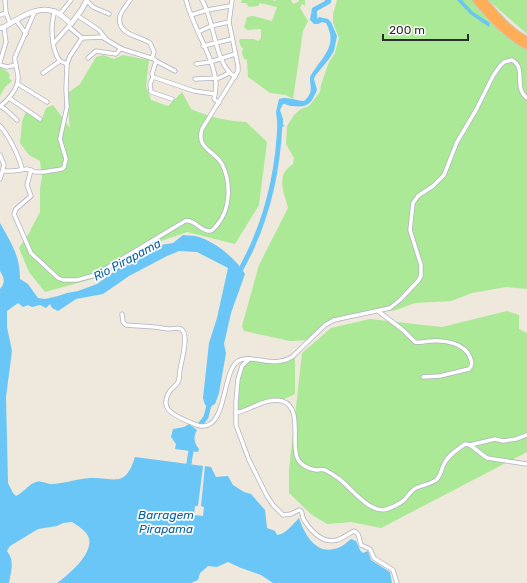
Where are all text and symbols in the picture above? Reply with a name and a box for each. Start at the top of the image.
scale bar [383,16,468,42]
text: 200 m [389,23,425,37]
water label: Rio Pirapama [91,236,163,284]
water label: Barragem Pirapama [138,508,194,536]

